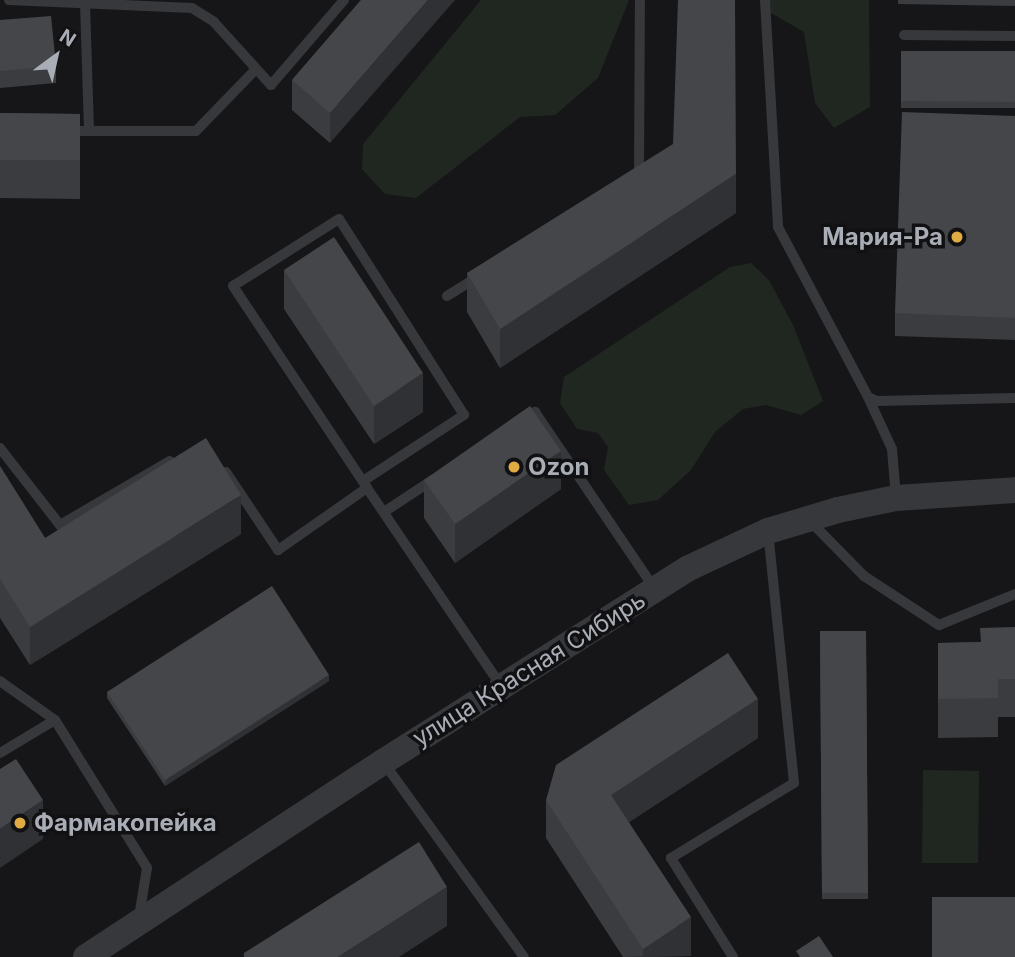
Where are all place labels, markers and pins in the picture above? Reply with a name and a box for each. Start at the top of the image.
place label: Мария-Ра [822,223,943,251]
marker: Мария-Ра [949,229,965,245]
place label: Ozon [528,453,589,481]
marker: Ozon [506,459,522,475]
place label: Фармакопейка [34,809,217,837]
marker: Фармакопейка [12,815,28,831]

